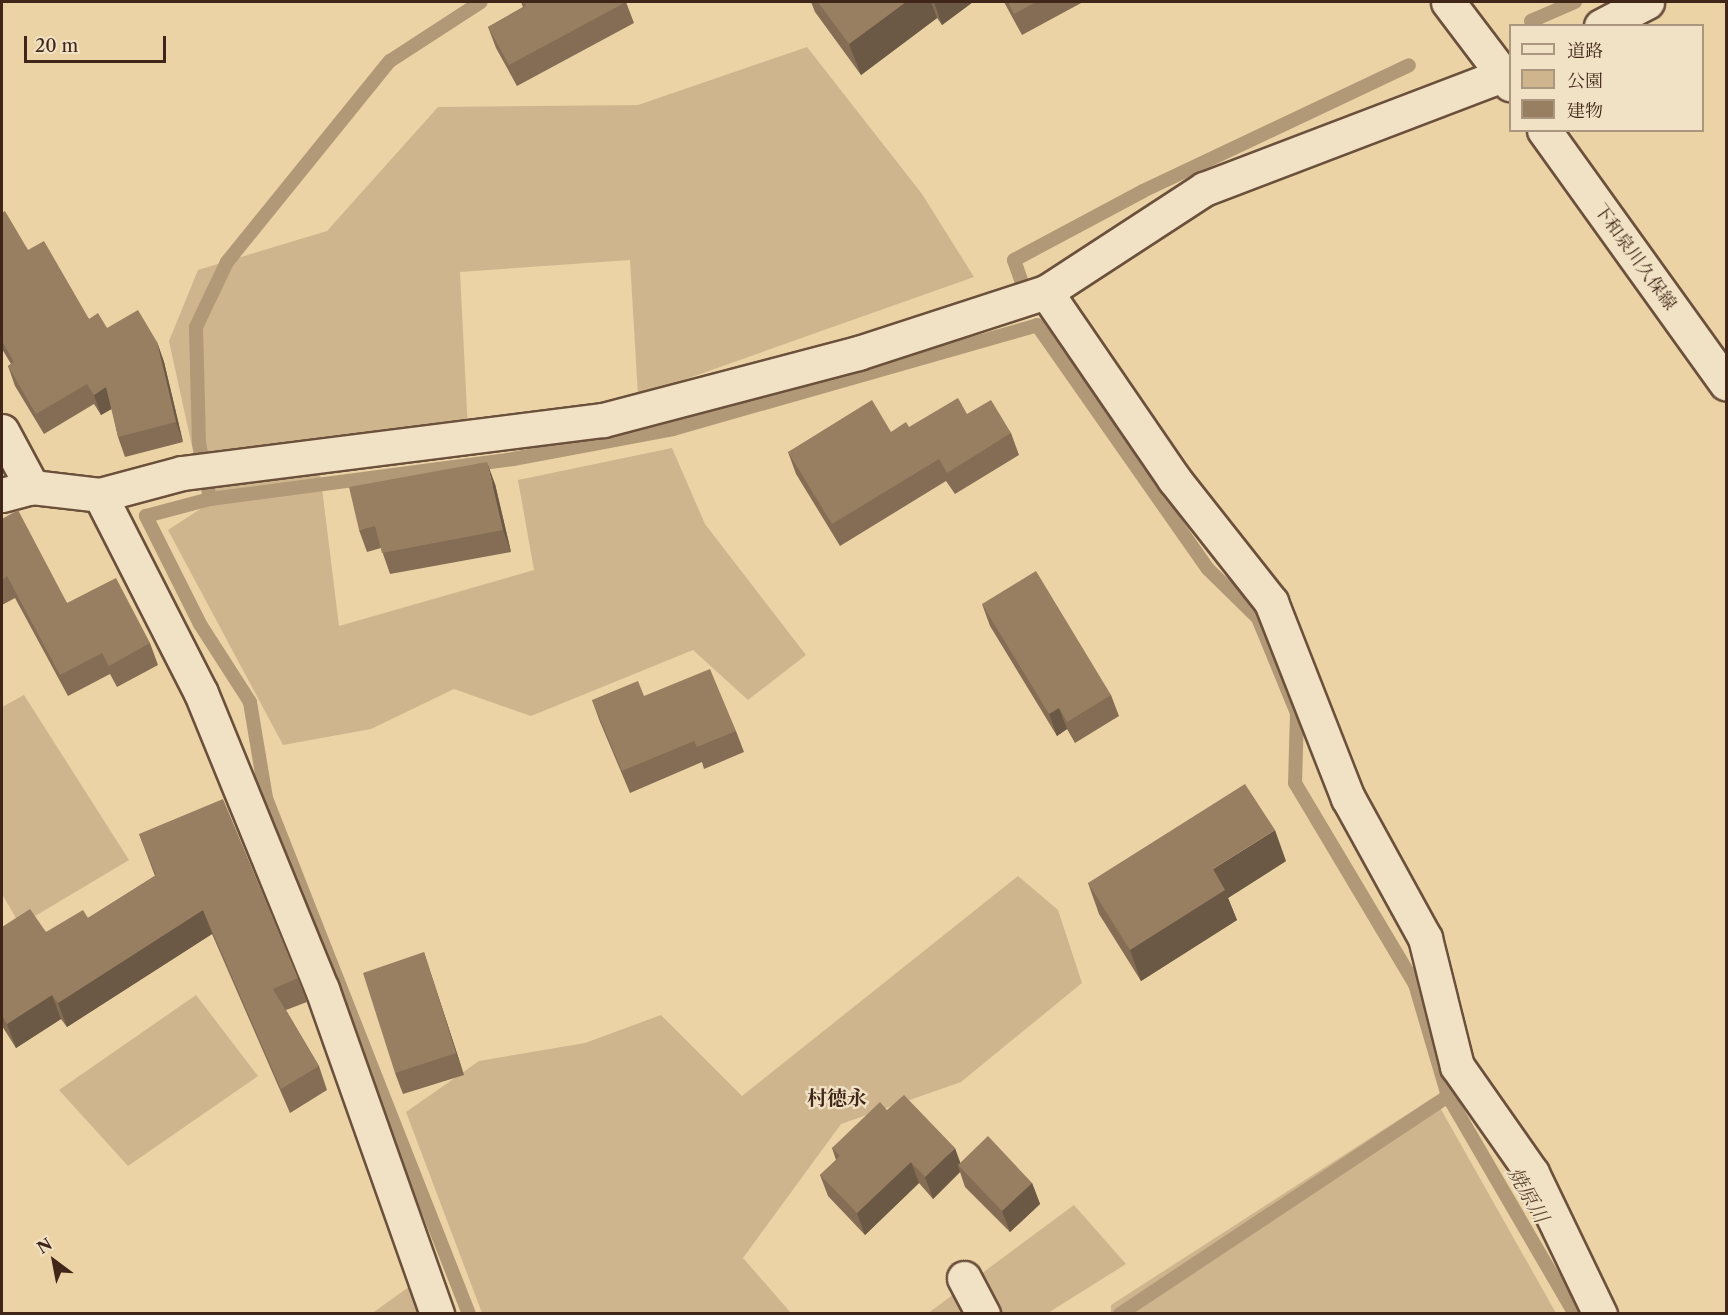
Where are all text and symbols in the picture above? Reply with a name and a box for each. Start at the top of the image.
scale bar [27,24,170,62]
legend [1509,24,1704,132]
text: 20 m [35,35,78,57]
text: 道路 [1567,40,1603,62]
text: 公園 [1567,70,1603,92]
text: 建物 [1567,100,1603,122]
street label: 下和泉川久保線 [1589,200,1681,314]
district label: 村徳永 [807,1086,867,1110]
water label: 焼原川 [1503,1163,1553,1227]
north arrow [24,1231,84,1291]
text: N [33,1234,56,1258]

